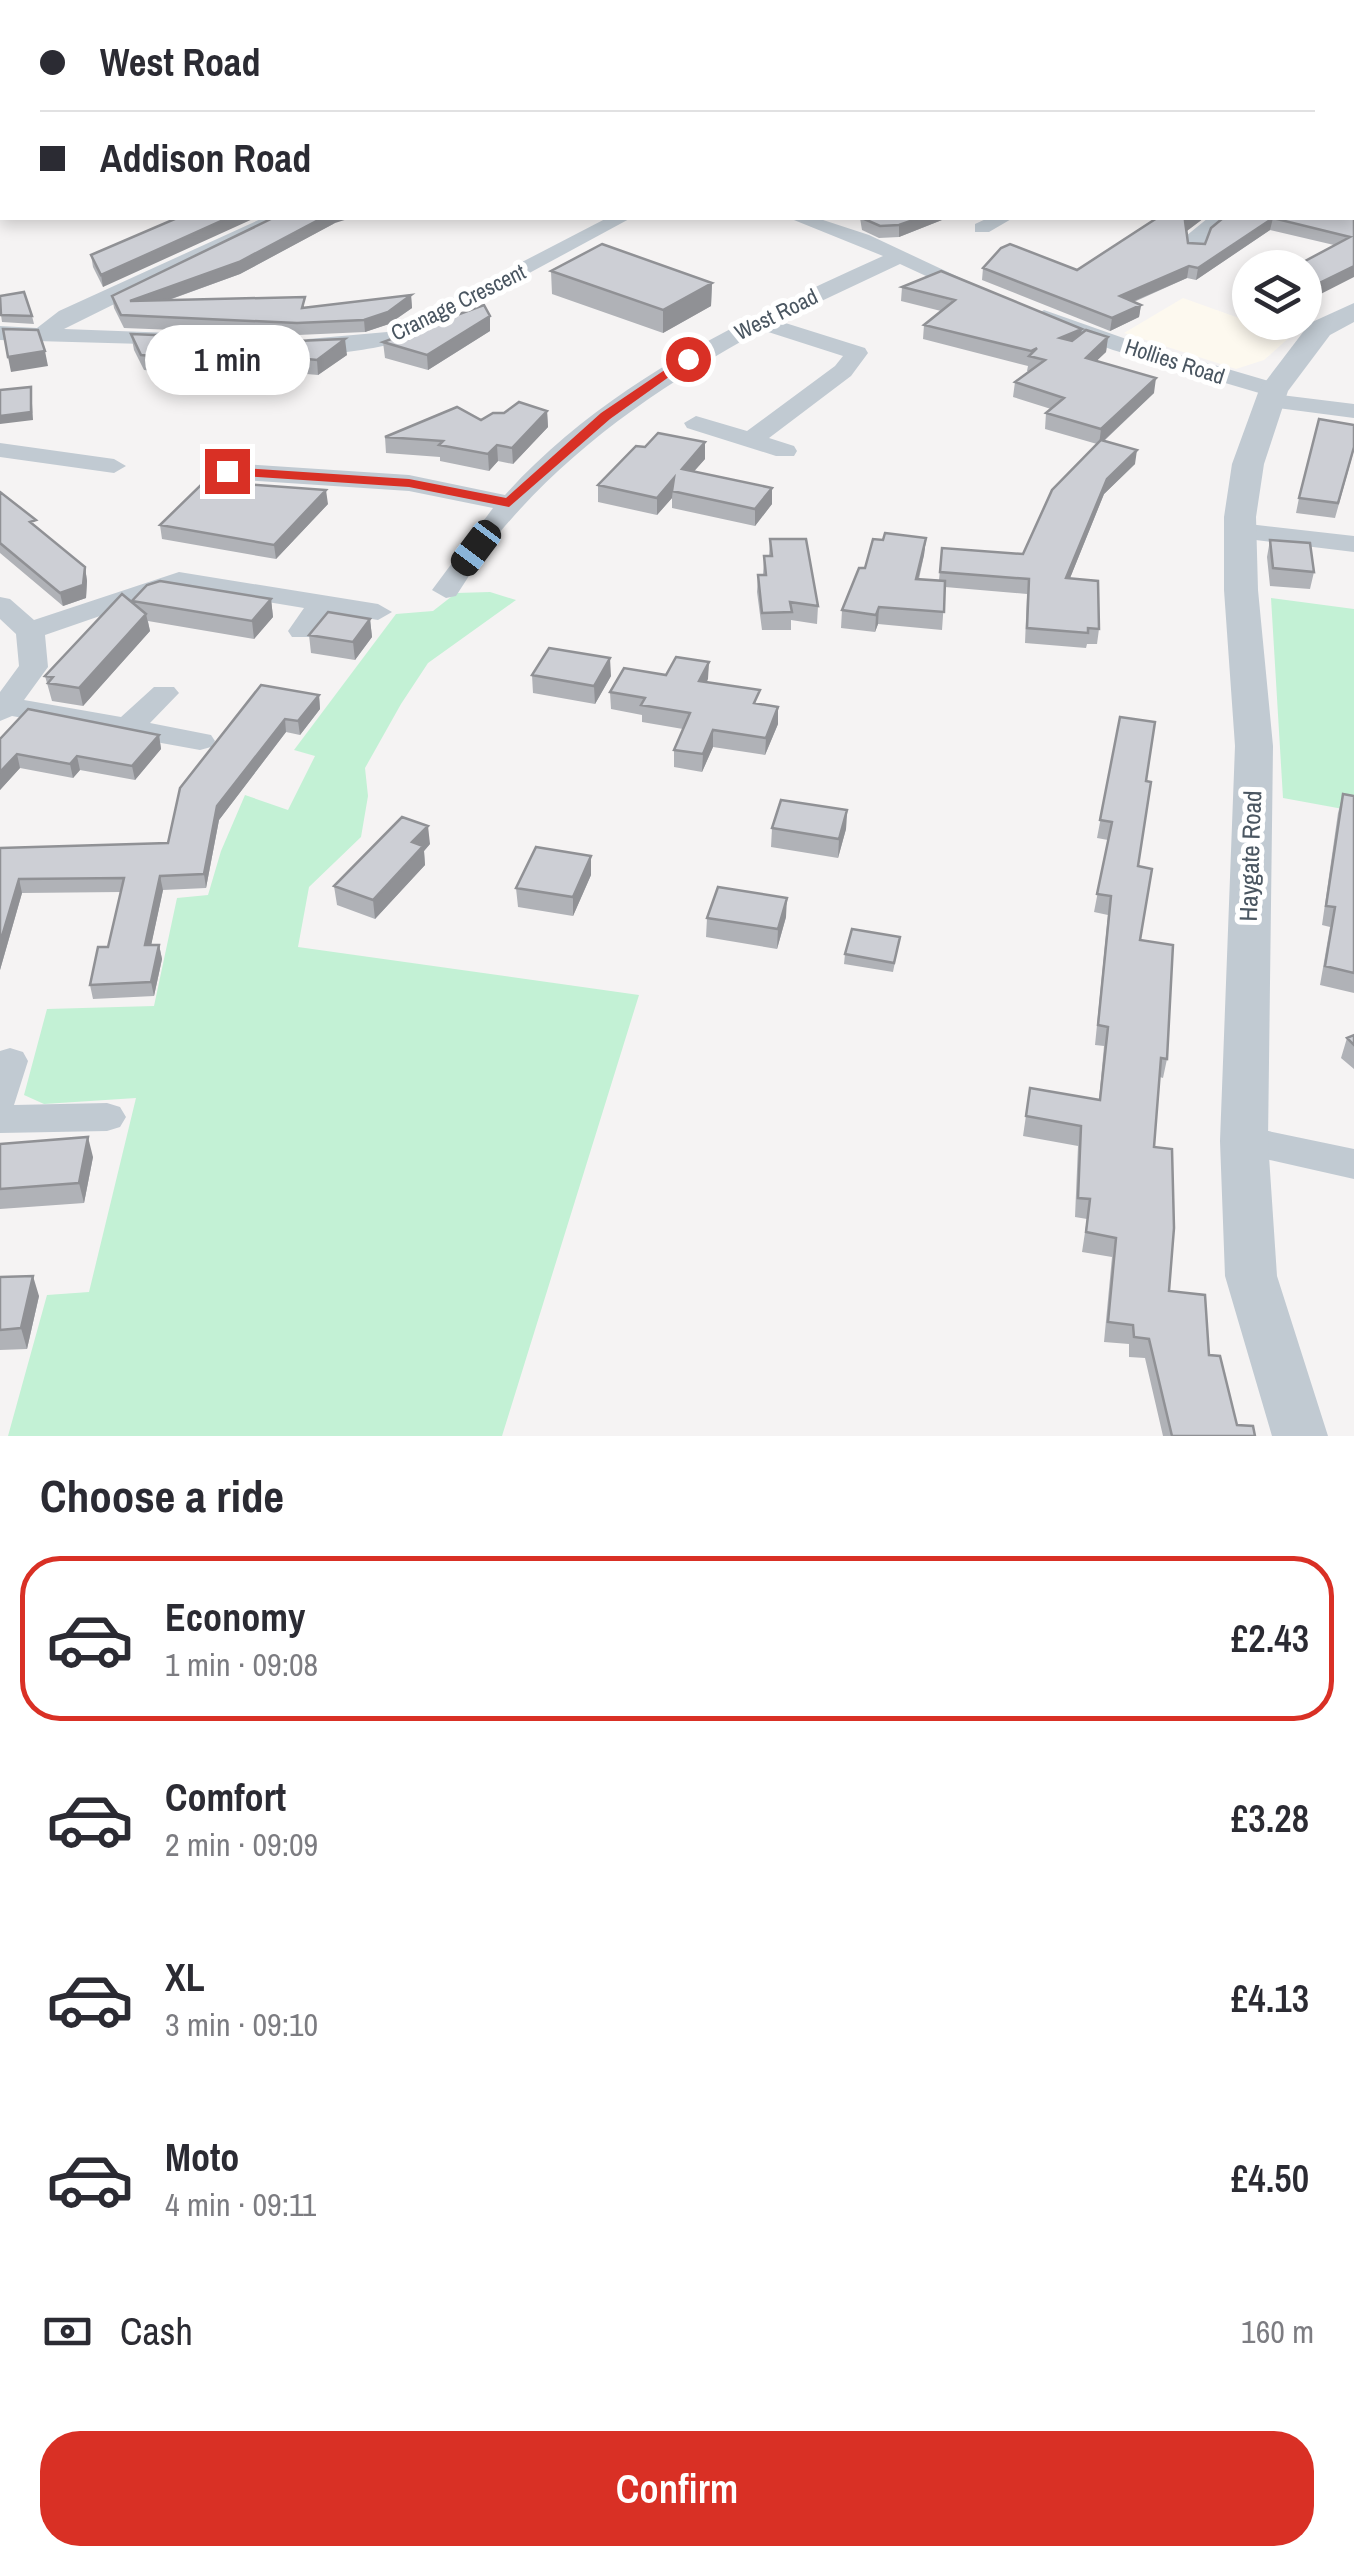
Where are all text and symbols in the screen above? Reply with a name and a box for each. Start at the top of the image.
text: West Road [100,37,260,88]
text: Addison Road [100,133,311,184]
map controls [1232,250,1322,340]
button: layers [1232,250,1322,340]
street label: Cranage Crescent [386,256,530,348]
street label: West Road [729,281,823,347]
callout: 1 min [144,326,310,396]
street label: Hollies Road [1121,331,1229,391]
route start [666,337,711,382]
text: 1 min [194,338,261,381]
route end [205,449,250,494]
car [446,515,506,581]
street label: Haygate Road [1231,790,1269,922]
text: Choose a ride [40,1465,284,1526]
text: Economy [165,1592,305,1643]
icon: car [45,1594,135,1684]
text: £2.43 [1231,1613,1309,1664]
text: 1 min · 09:08 [165,1643,318,1686]
text: Comfort [165,1772,286,1823]
icon: car [45,1774,135,1864]
text: £3.28 [1231,1793,1309,1844]
text: 2 min · 09:09 [165,1823,318,1866]
text: XL [165,1952,205,2003]
icon: car [45,1954,135,2044]
text: £4.13 [1231,1973,1309,2024]
text: 3 min · 09:10 [165,2003,318,2046]
text: Moto [165,2132,239,2183]
icon: car [45,2134,135,2224]
text: £4.50 [1231,2153,1309,2204]
text: 4 min · 09:11 [165,2183,316,2226]
icon: cash [40,2304,95,2359]
text: Cash [120,2306,193,2357]
text: 160 m [1241,2310,1314,2353]
button: Confirm [40,2431,1314,2546]

